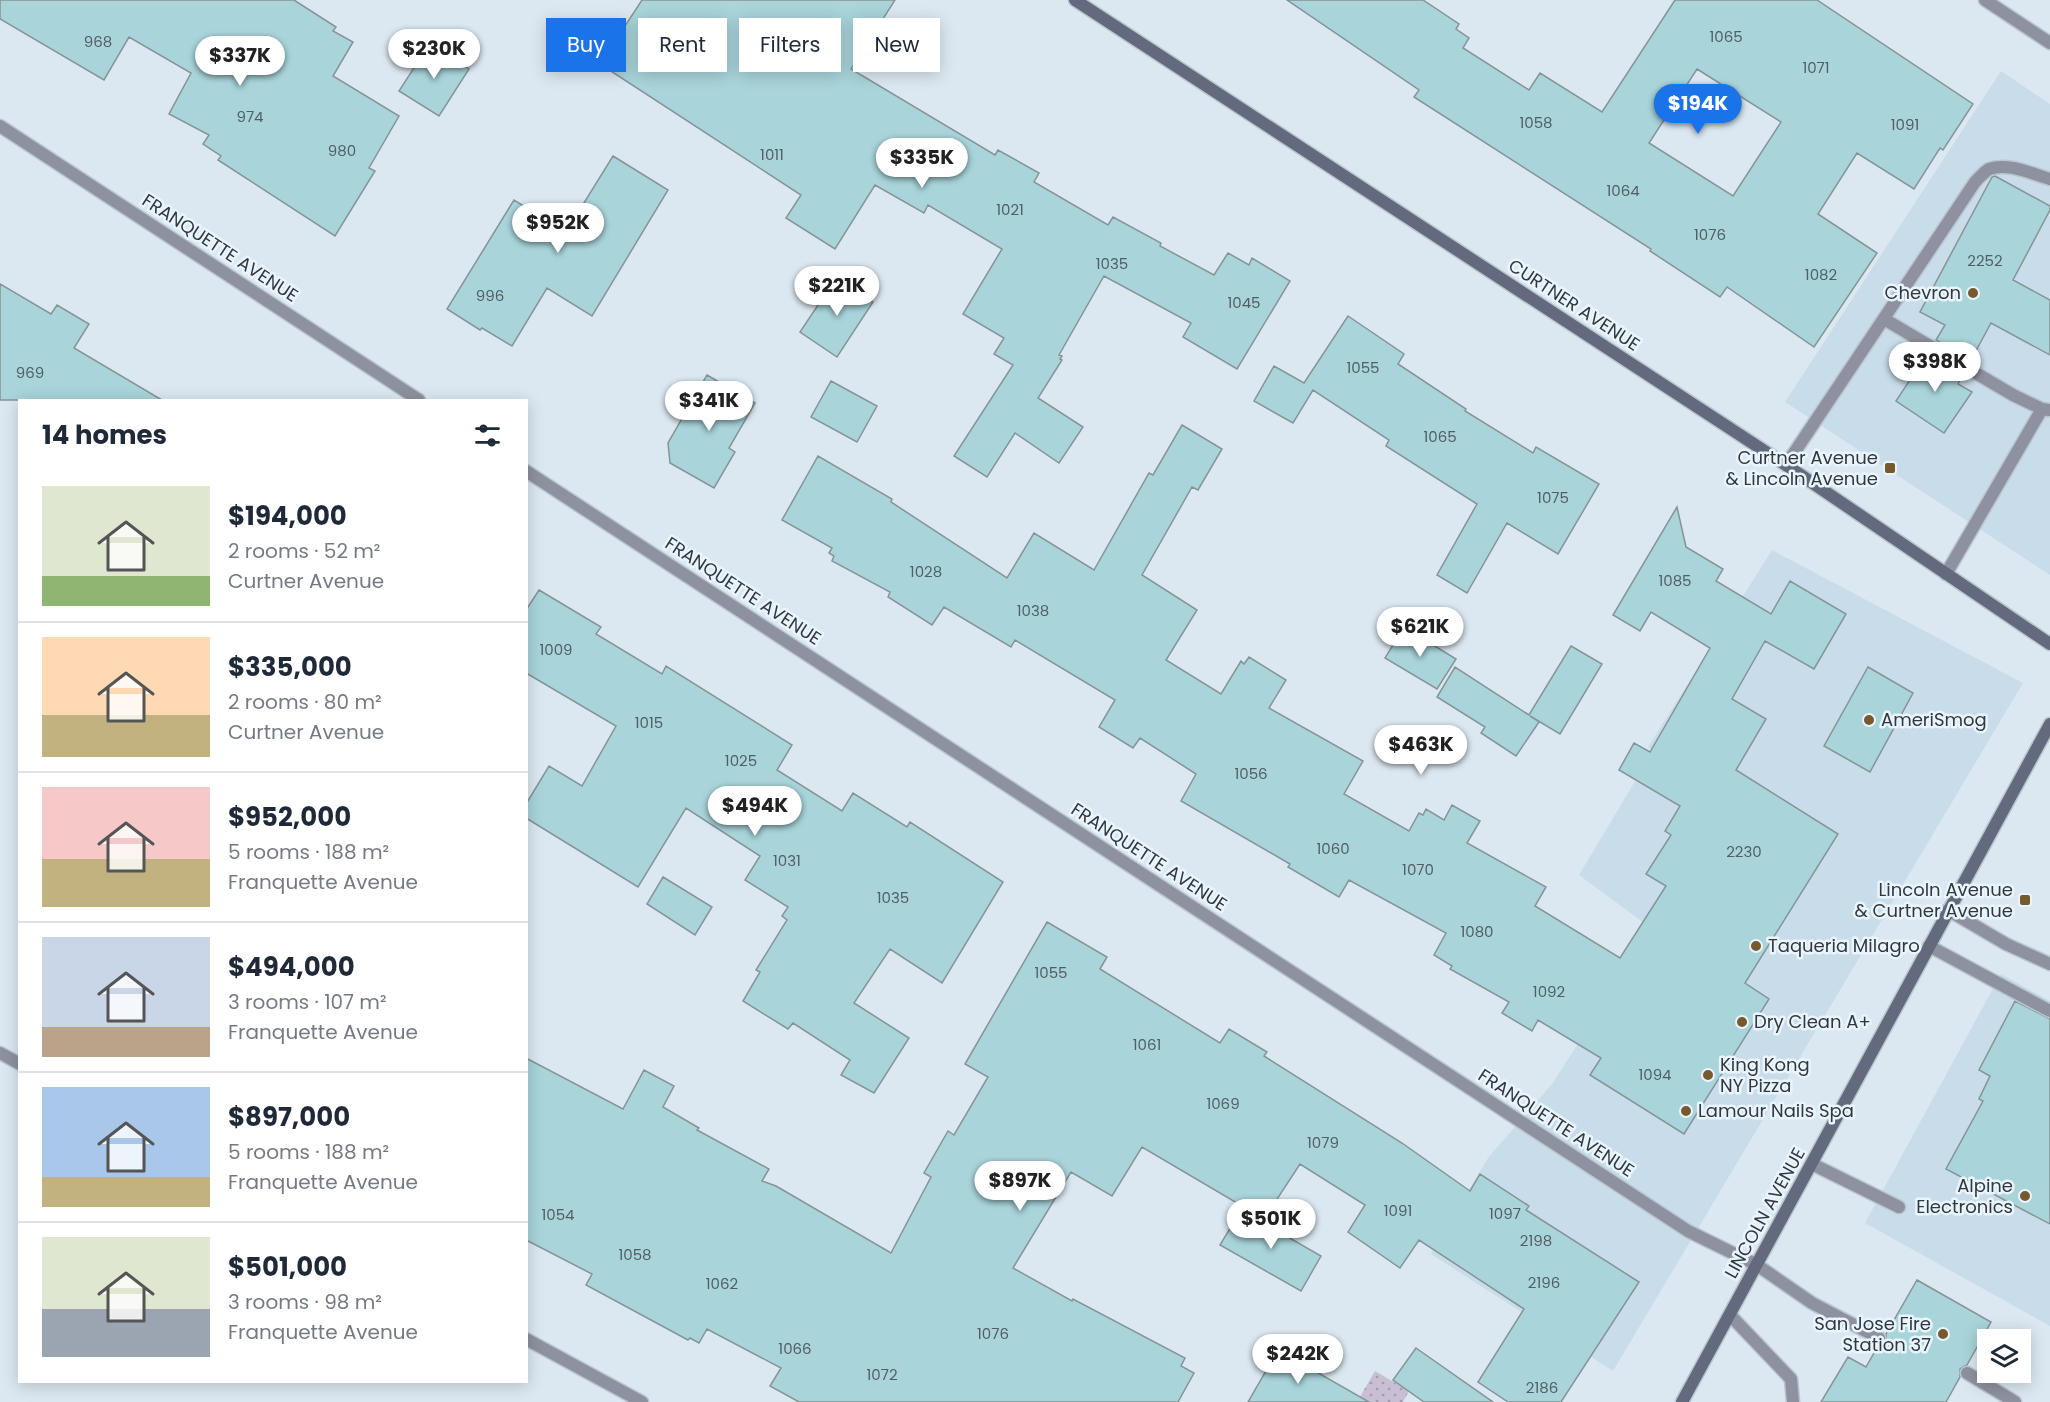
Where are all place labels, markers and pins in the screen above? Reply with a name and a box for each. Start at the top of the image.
pin: $230K [392,29,476,80]
pin: $337K [198,36,282,87]
pin: $194K [1656,84,1740,135]
pin: $335K [880,138,964,189]
pin: $952K [516,203,600,254]
pin: $221K [795,266,879,317]
place label: Chevron [1885,280,1961,305]
marker: Chevron [1966,286,1980,300]
pin: $398K [1893,342,1977,393]
pin: $341K [667,381,751,432]
place label: Curtner Avenue & Lincoln Avenue [1725,445,1878,491]
marker: Curtner Avenue & Lincoln Avenue [1883,461,1897,475]
pin: $621K [1378,607,1462,658]
place label: AmeriSmog [1881,707,1987,732]
marker: AmeriSmog [1862,713,1876,727]
pin: $463K [1379,725,1463,776]
pin: $494K [713,786,797,837]
place label: Lincoln Avenue & Curtner Avenue [1854,877,2013,923]
marker: Lincoln Avenue & Curtner Avenue [2018,893,2032,907]
place label: Taqueria Milagro [1768,933,1920,958]
marker: Taqueria Milagro [1749,939,1763,953]
place label: Dry Clean A+ [1754,1009,1871,1034]
marker: Dry Clean A+ [1735,1015,1749,1029]
place label: King Kong NY Pizza [1720,1052,1810,1098]
marker: King Kong NY Pizza [1701,1068,1715,1082]
place label: Lamour Nails Spa [1698,1098,1854,1123]
marker: Lamour Nails Spa [1679,1104,1693,1118]
pin: $897K [978,1161,1062,1212]
place label: Alpine Electronics [1916,1173,2013,1219]
marker: Alpine Electronics [2018,1189,2032,1203]
pin: $501K [1229,1199,1313,1250]
place label: San Jose Fire Station 37 [1814,1311,1931,1357]
marker: San Jose Fire Station 37 [1936,1327,1950,1341]
pin: $242K [1256,1334,1340,1385]

